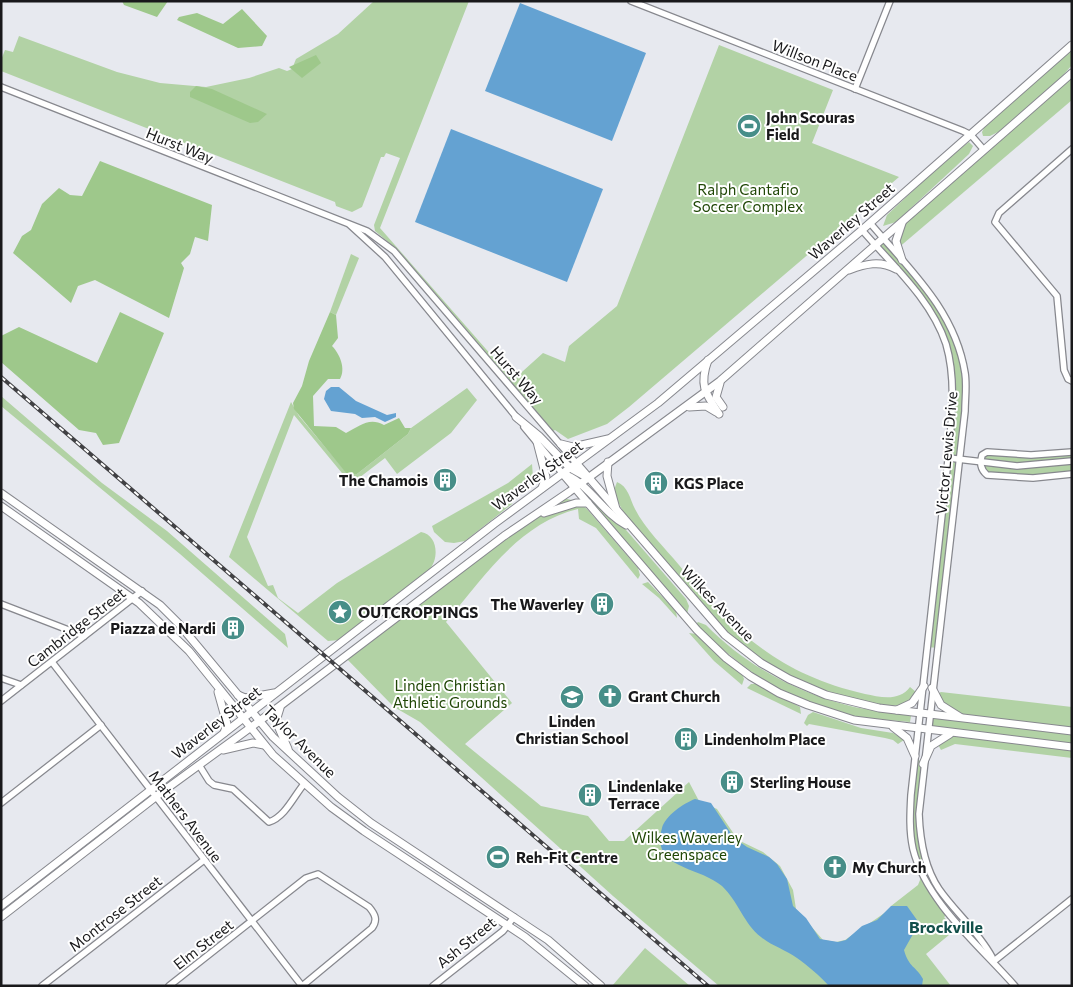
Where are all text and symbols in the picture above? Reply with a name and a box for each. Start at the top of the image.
street label: Willson Place [770,35,861,85]
place label: John Scouras Field [766,108,855,143]
sports icon: John Scouras Field [736,113,762,139]
street label: Hurst Way [144,123,217,167]
street label: Waverley Street [804,179,898,263]
park label: Ralph Cantafio Soccer Complex [693,180,803,215]
street label: Hurst Way [487,342,547,408]
street label: Victor Lewis Drive [932,391,960,515]
street label: Waverley Street [488,436,586,514]
building icon: The Chamois [432,467,458,493]
building icon: KGS Place [643,470,669,496]
place label: The Chamois [339,471,428,489]
place label: KGS Place [674,474,744,492]
street label: Wilkes Avenue [677,561,759,645]
street label: Cambridge Street [23,583,129,671]
building icon: The Waverley [589,591,615,617]
place label: The Waverley [490,595,585,613]
place icon: OUTCROPPINGS [327,599,353,625]
place label: OUTCROPPINGS [358,603,478,621]
building icon: Piazza de Nardi [220,615,246,641]
place label: Piazza de Nardi [110,619,216,637]
park label: Linden Christian Athletic Grounds [393,676,507,711]
street label: Waverley Street [168,682,264,762]
church icon: Grant Church [597,683,623,709]
school or university icon: Linden Christian School [559,684,585,710]
place label: Grant Church [628,687,720,705]
street label: Taylor Avenue [260,701,340,781]
place label: Linden Christian School [515,712,629,747]
building icon: Lindenholm Place [673,726,699,752]
place label: Lindenholm Place [704,730,826,748]
street label: Mathers Avenue [146,767,226,865]
building icon: Sterling House [719,769,745,795]
place label: Sterling House [750,773,851,791]
place label: Lindenlake Terrace [608,777,683,812]
building icon: Lindenlake Terrace [577,782,603,808]
park label: Wilkes Waverley Greenspace [631,828,743,863]
sports icon: Reh-Fit Centre [485,844,511,870]
place label: Reh-Fit Centre [516,848,618,866]
church icon: My Church [822,854,848,880]
place label: My Church [852,858,926,876]
street label: Montrose Street [65,871,165,955]
street label: Ash Street [433,913,499,971]
street label: Elm Street [169,915,237,973]
district label: Brockville [909,917,983,936]

